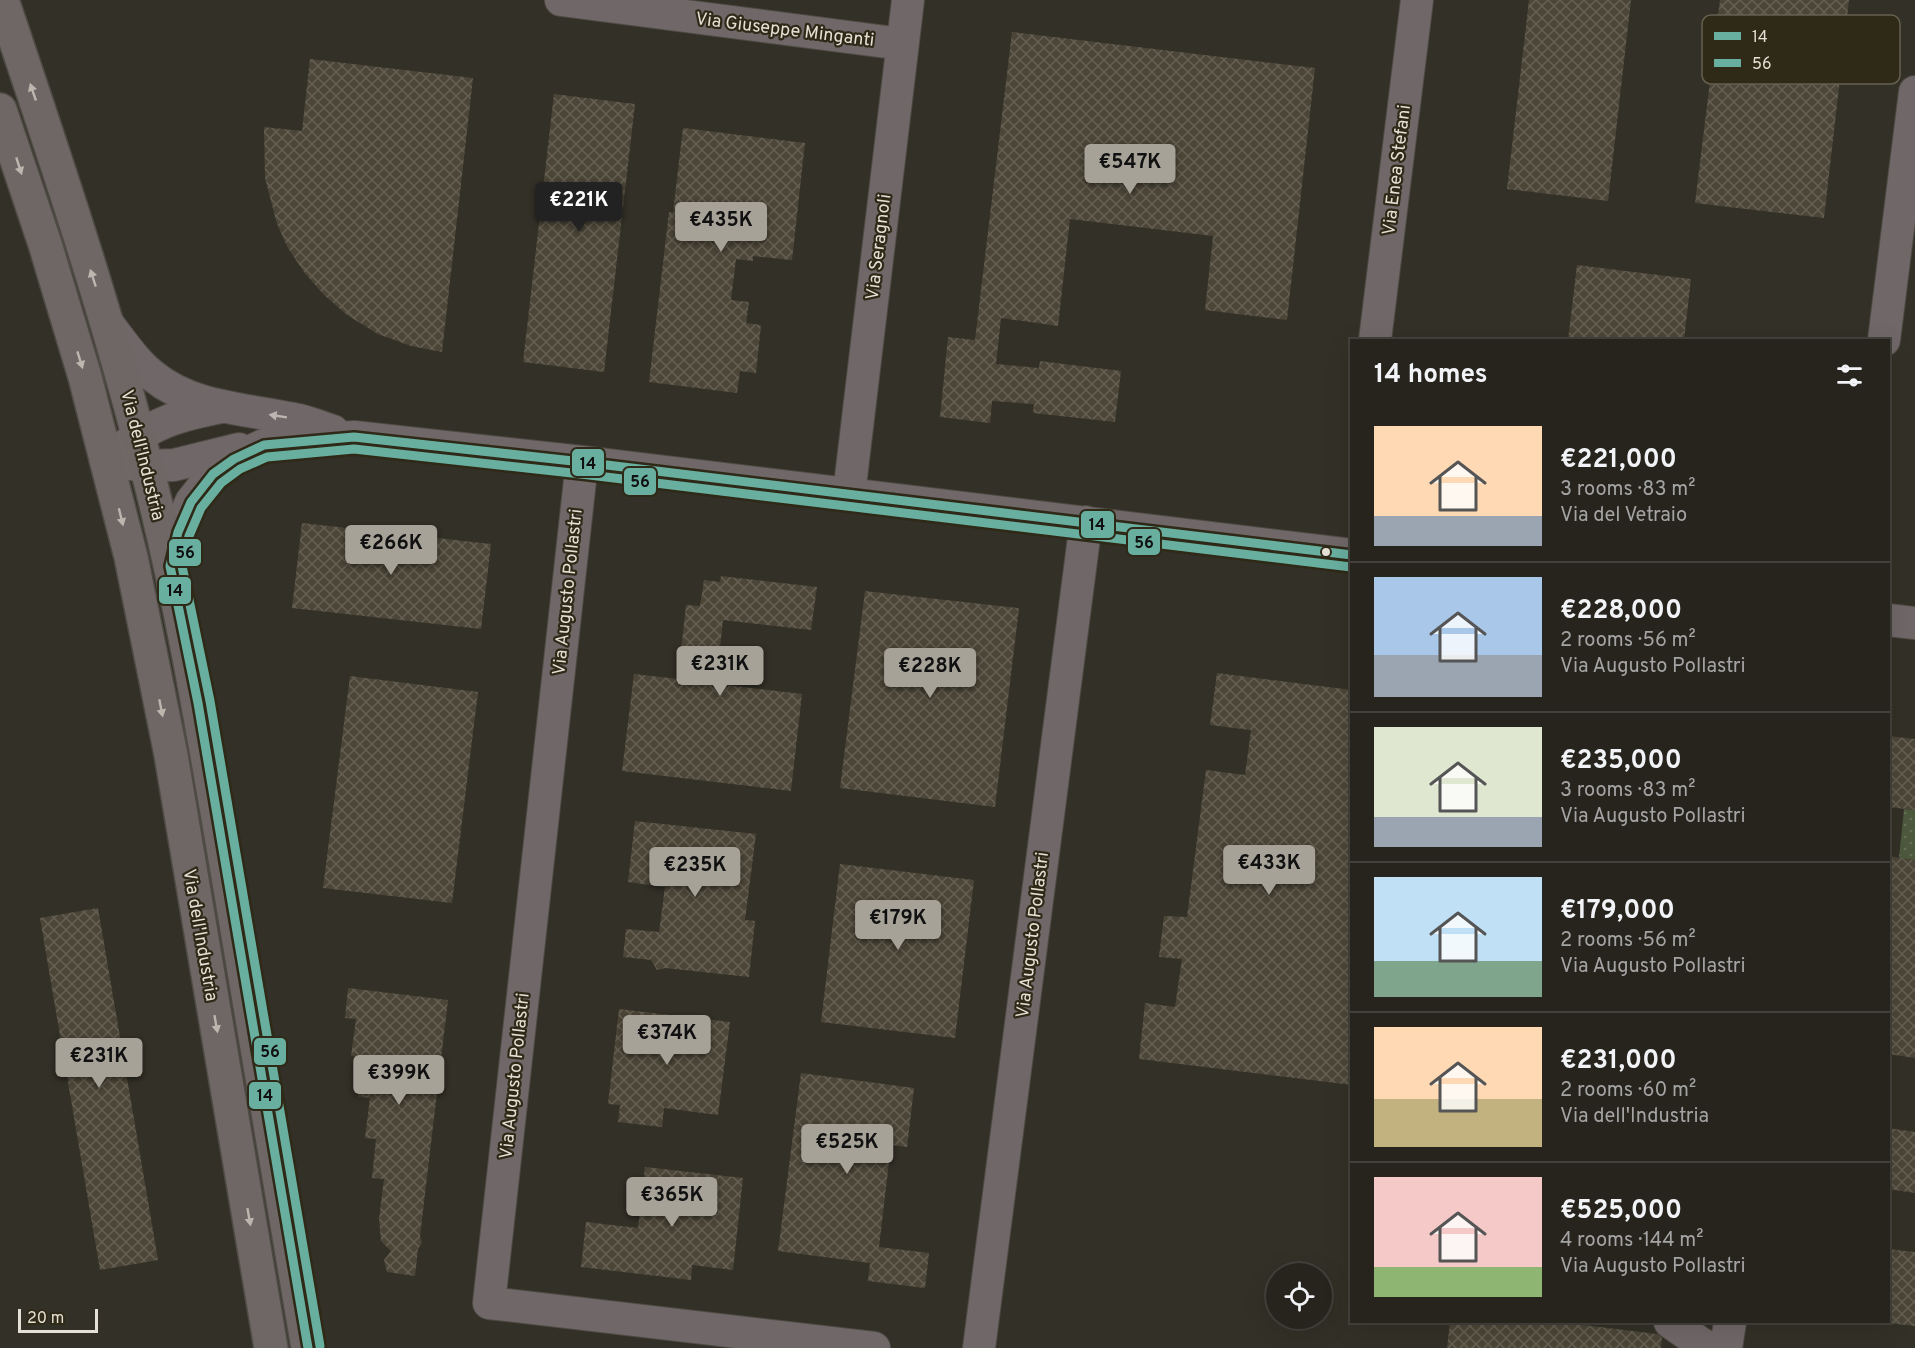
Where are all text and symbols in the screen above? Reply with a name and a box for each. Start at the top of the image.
street label: Via Giuseppe Minganti [694,8,876,53]
legend [1702,15,1900,84]
text: 14 [1752,28,1768,48]
text: 56 [1752,55,1772,75]
one-way arrow [28,83,38,101]
street label: Via Enea Stefani [1378,104,1417,237]
pin: €547K [1088,144,1172,195]
text: €547K [1098,150,1162,176]
one-way arrow [14,157,24,175]
pin: €221K [537,182,621,233]
text: €221K [549,188,609,214]
street label: Via Seragnoli [862,193,897,302]
pin: €435K [679,202,763,253]
text: €435K [689,208,753,234]
one-way arrow [88,269,97,287]
one-way arrow [76,351,85,369]
text: 14 homes [1374,359,1488,392]
icon: filters [1833,359,1866,392]
street label: Via dell'Industria [114,388,169,523]
one-way arrow [268,411,287,420]
text: €221,000 [1560,444,1677,477]
line badge: 14 [571,448,605,477]
icon: home [1422,450,1494,522]
text: 14 [580,455,596,475]
line badge: 56 [623,467,657,496]
text: 56 [630,473,650,493]
text: 3 rooms · 83 m² [1560,477,1695,503]
text: Via del Vetraio [1560,503,1687,529]
one-way arrow [116,508,126,526]
street label: Via Augusto Pollastri [548,508,589,676]
line badge: 14 [1080,510,1115,539]
text: 14 [1089,516,1105,536]
pin: €266K [349,525,433,576]
line badge: 56 [1127,528,1161,556]
text: €266K [359,531,423,557]
text: 56 [1134,534,1154,554]
line badge: 56 [168,538,202,567]
text: 56 [175,544,195,564]
unlabelled marker [1320,546,1332,558]
line badge: 14 [158,576,192,605]
text: 14 [167,582,183,602]
text: €228,000 [1560,595,1682,628]
icon: home [1422,601,1494,673]
text: 2 rooms · 56 m² [1560,628,1696,654]
pin: €231K [678,646,762,697]
pin: €228K [888,648,972,699]
text: €231K [691,652,750,678]
text: €228K [898,654,962,680]
text: Via Augusto Pollastri [1560,654,1746,680]
one-way arrow [157,699,167,717]
text: €235,000 [1560,745,1682,778]
icon: home [1422,751,1494,823]
text: 3 rooms · 83 m² [1560,778,1695,804]
text: Via Augusto Pollastri [1560,804,1746,830]
pin: €433K [1227,845,1311,896]
pin: €235K [653,847,737,898]
street label: Via Augusto Pollastri [1012,851,1055,1019]
text: €433K [1237,851,1301,877]
text: €235K [663,853,727,879]
street label: Via dell'Industria [177,867,222,1003]
text: €179,000 [1560,895,1675,928]
pin: €179K [856,900,940,951]
icon: home [1422,901,1494,973]
text: €179K [869,906,927,932]
text: 2 rooms · 56 m² [1560,928,1696,954]
text: Via Augusto Pollastri [1560,954,1746,980]
street label: Via Augusto Pollastri [495,992,536,1160]
one-way arrow [212,1015,221,1034]
pin: €374K [625,1015,709,1066]
text: €374K [637,1021,697,1047]
line badge: 56 [253,1037,287,1066]
pin: €231K [57,1038,141,1089]
text: 56 [260,1043,280,1063]
text: €231K [70,1044,129,1070]
text: €231,000 [1560,1045,1677,1078]
icon: home [1422,1051,1494,1123]
pin: €399K [357,1055,441,1106]
text: €399K [367,1061,431,1087]
text: 2 rooms · 60 m² [1560,1078,1696,1104]
line badge: 14 [248,1081,282,1110]
text: 14 [257,1087,273,1107]
text: Via dell'Industria [1560,1104,1709,1130]
pin: €525K [805,1124,889,1175]
text: €525K [815,1130,879,1156]
pin: €365K [630,1177,714,1228]
text: €365K [640,1183,704,1209]
text: €525,000 [1560,1195,1682,1228]
icon: home [1422,1201,1494,1273]
one-way arrow [245,1207,254,1226]
text: 4 rooms · 144 m² [1560,1228,1703,1254]
text: Via Augusto Pollastri [1560,1254,1746,1280]
map controls [1266,1263,1332,1329]
button: locate [1266,1263,1332,1329]
scale bar [18,1306,98,1334]
text: 20 m [27,1309,64,1329]

